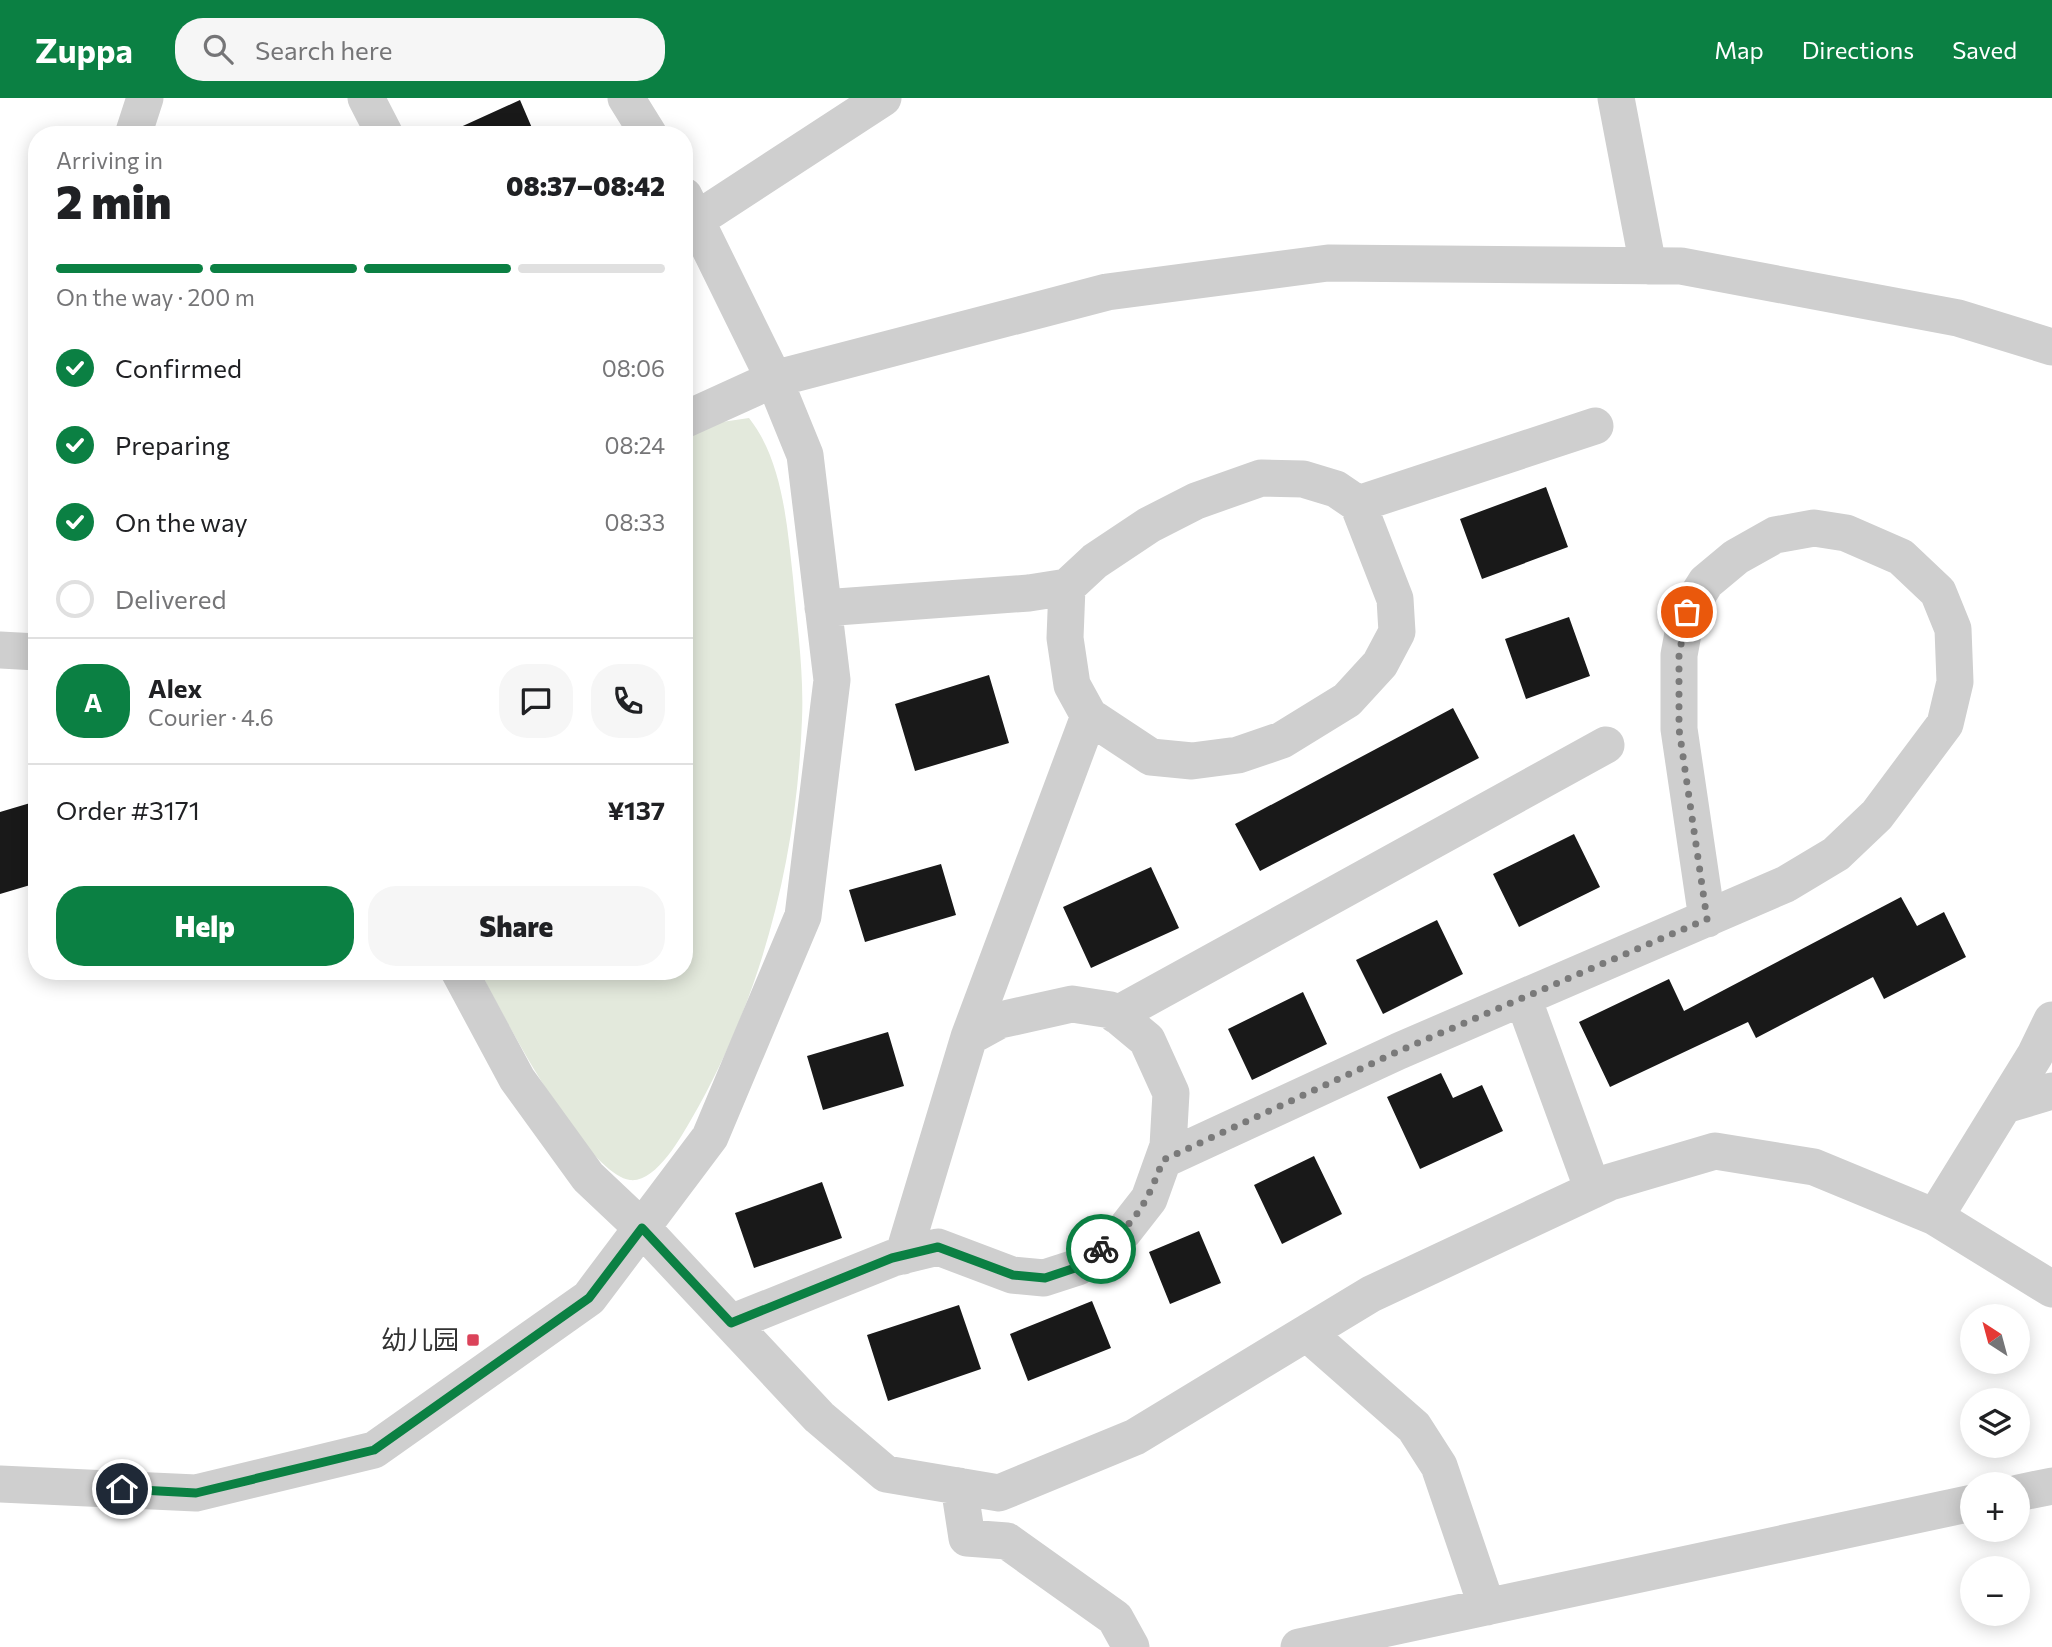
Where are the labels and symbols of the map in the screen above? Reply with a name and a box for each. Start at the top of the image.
pin [1657,582,1717,642]
courier [1066,1214,1136,1284]
north arrow [1960,1304,2030,1374]
place label: 幼儿园 [381,1323,459,1354]
marker: 幼儿园 [465,1332,481,1348]
pin [92,1459,152,1519]

